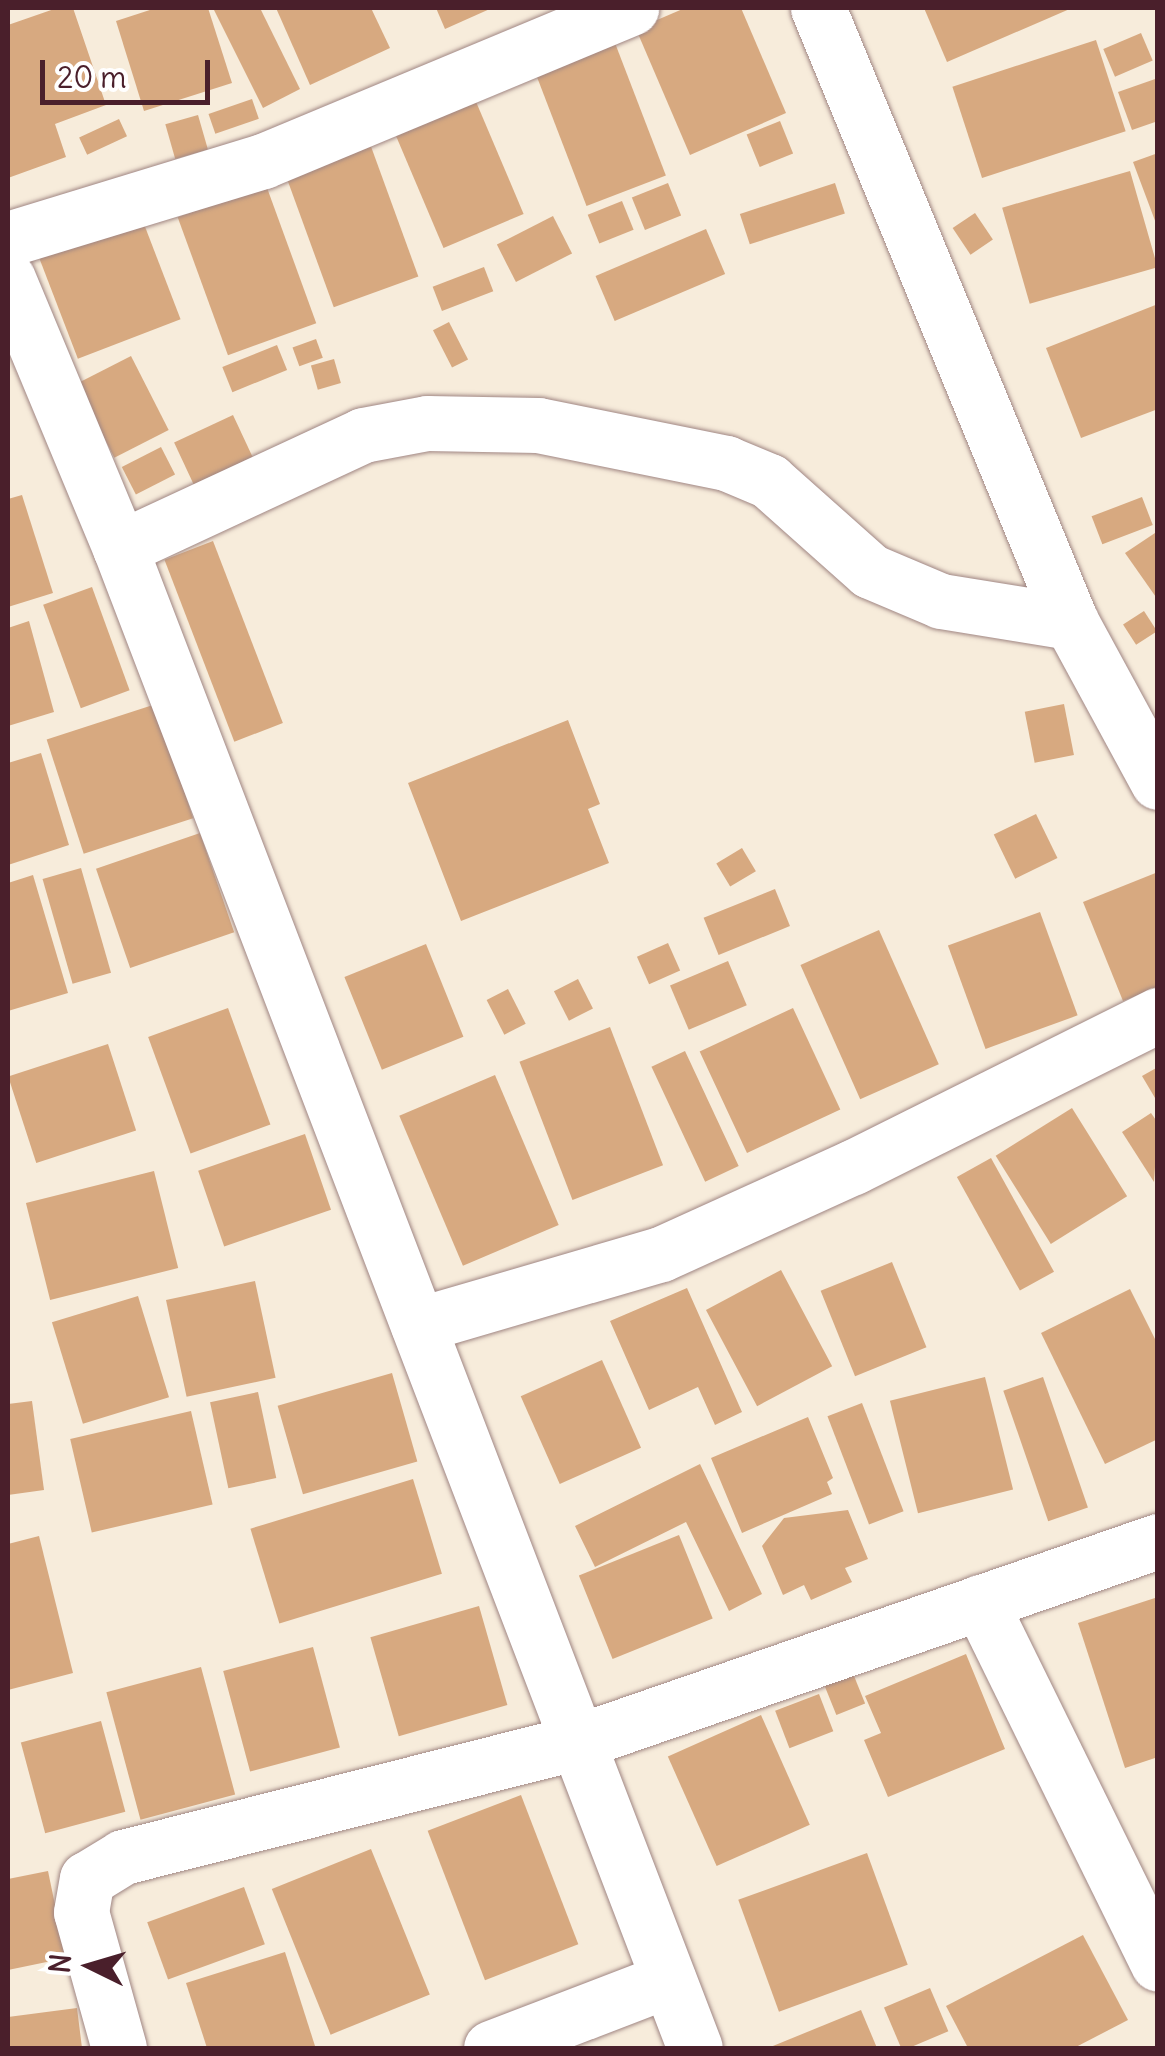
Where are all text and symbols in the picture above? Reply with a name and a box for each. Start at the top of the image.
scale bar [45,40,215,102]
text: 20 m [57,58,127,96]
north arrow [40,1916,140,2016]
text: N [41,1952,79,1975]

